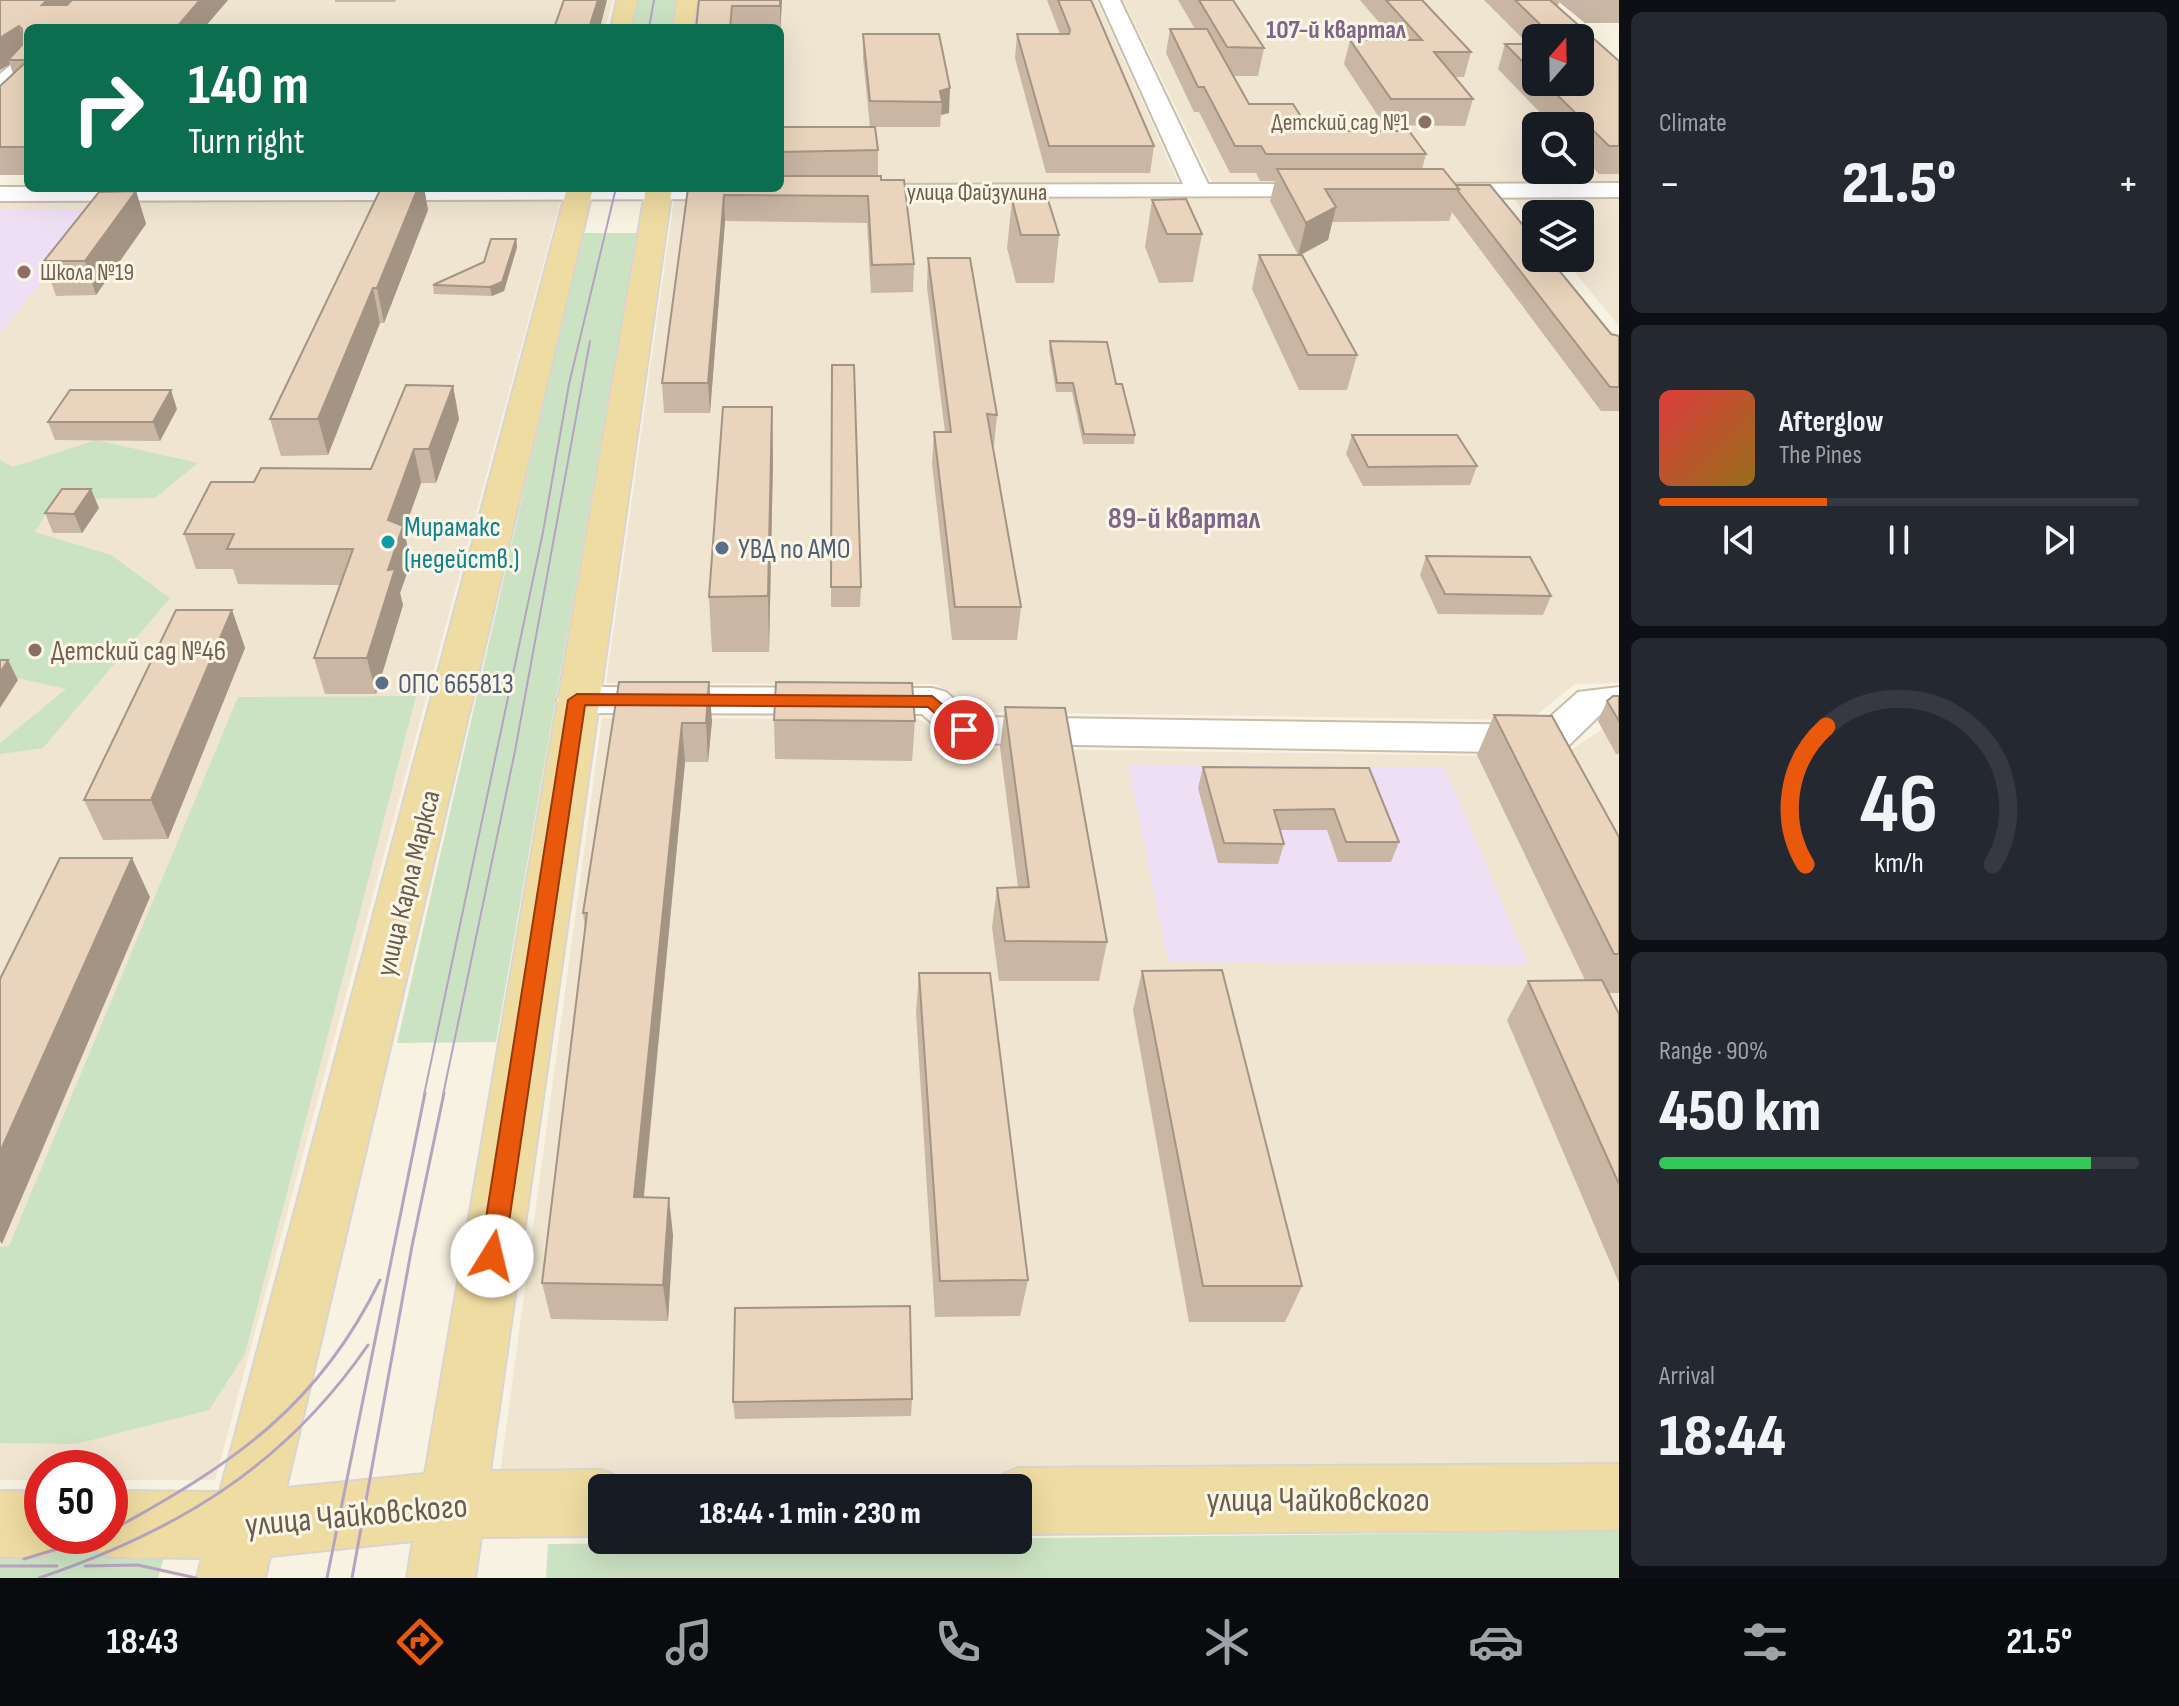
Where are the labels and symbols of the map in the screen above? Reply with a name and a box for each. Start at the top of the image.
district label: 107-й квартал [1266,15,1407,46]
north arrow [1522,24,1594,96]
place label: Детский сад №1 [1271,108,1410,137]
marker: Детский сад №1 [1416,113,1434,131]
street label: улица Файзулина [907,178,1047,207]
place label: Школа №19 [40,258,134,287]
marker: Школа №19 [15,263,33,281]
district label: 89-й квартал [1108,501,1260,537]
place label: Мирамакс (недейств.) [404,511,520,576]
marker: Мирамакс (недейств.) [379,533,397,551]
place label: УВД по АМО [738,533,851,566]
marker: УВД по АМО [713,539,731,557]
place label: Детский сад №46 [51,635,226,668]
marker: Детский сад №46 [26,641,44,659]
place label: ОПС 665813 [398,668,514,701]
marker: ОПС 665813 [373,674,391,692]
pin [930,696,998,764]
street label: улица Карла Маркса [369,787,447,980]
position arrow [450,1214,534,1298]
speed limit sign: 50 [24,1450,128,1554]
street label: улица Чайковского [1206,1480,1430,1521]
street label: улица Чайковского [243,1485,469,1546]

